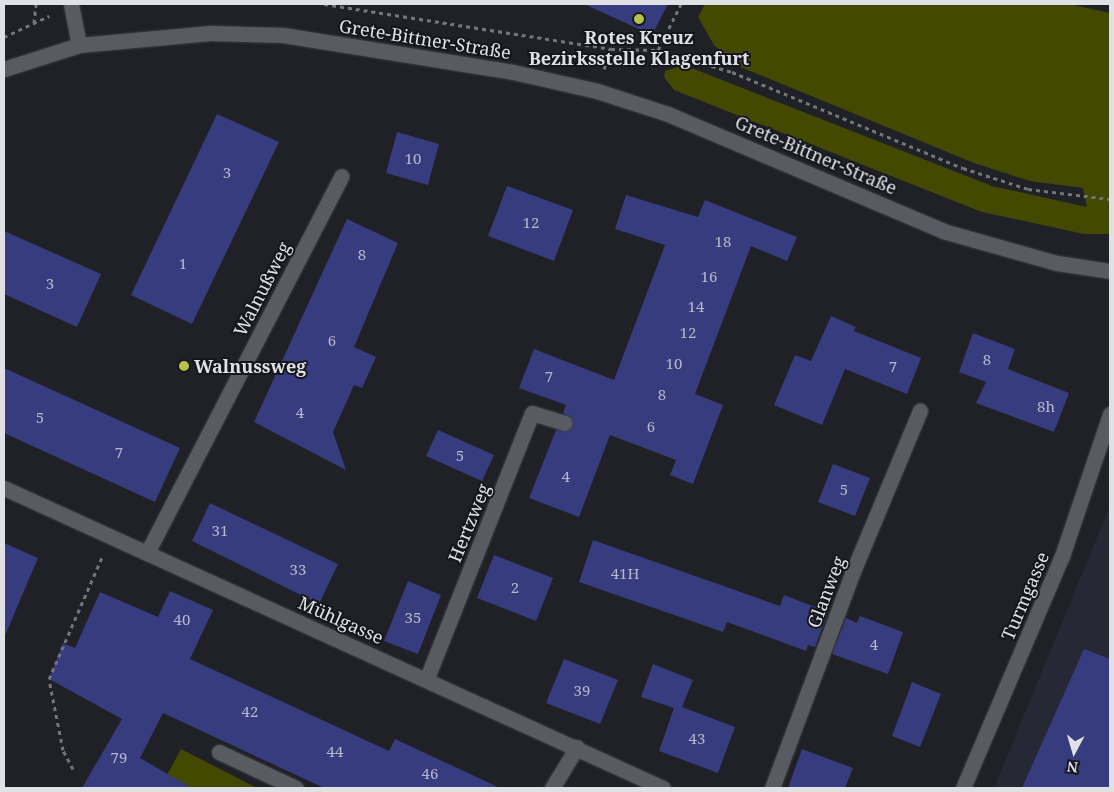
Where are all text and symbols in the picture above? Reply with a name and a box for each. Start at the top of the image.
marker: Rotes Kreuz Bezirksstelle Klagenfurt [633,13,645,25]
street label: Grete-Bittner-Straße [338,15,512,63]
place label: Rotes Kreuz Bezirksstelle Klagenfurt [529,27,749,70]
street label: Grete-Bittner-Straße [732,111,900,199]
house number: 10 [405,150,421,168]
house number: 3 [223,164,231,182]
house number: 12 [523,214,539,232]
house number: 18 [715,233,731,251]
street label: Walnußweg [229,238,295,340]
house number: 8 [358,246,366,264]
house number: 1 [179,255,187,273]
house number: 16 [701,268,717,286]
house number: 3 [46,275,54,293]
house number: 14 [688,298,704,316]
house number: 12 [680,324,696,342]
house number: 6 [328,332,336,350]
house number: 8 [983,351,991,369]
place label: Walnussweg [194,355,306,377]
house number: 10 [666,355,682,373]
house number: 7 [889,358,897,376]
marker: Walnussweg [178,360,190,372]
house number: 7 [545,368,553,386]
house number: 8 [658,386,666,404]
house number: 8h [1037,398,1055,416]
house number: 4 [296,404,304,422]
house number: 5 [36,409,44,427]
house number: 6 [647,418,655,436]
house number: 7 [115,444,123,462]
house number: 5 [456,447,464,465]
house number: 4 [562,468,570,486]
street label: Hertzweg [443,481,495,565]
house number: 5 [840,481,848,499]
house number: 31 [212,522,228,540]
street label: Turmgasse [997,549,1053,643]
street label: Glanweg [802,553,850,631]
house number: 33 [290,561,306,579]
house number: 41H [611,565,639,583]
house number: 2 [511,579,519,597]
street label: Mühlgasse [295,592,387,648]
house number: 35 [405,609,421,627]
house number: 40 [174,611,190,629]
house number: 4 [870,636,878,654]
house number: 39 [574,682,590,700]
house number: 42 [242,703,258,721]
north arrow [1049,727,1099,777]
house number: 43 [689,730,705,748]
house number: 44 [327,743,343,761]
house number: 79 [111,749,127,767]
text: N [1066,757,1079,777]
house number: 46 [422,765,438,783]

